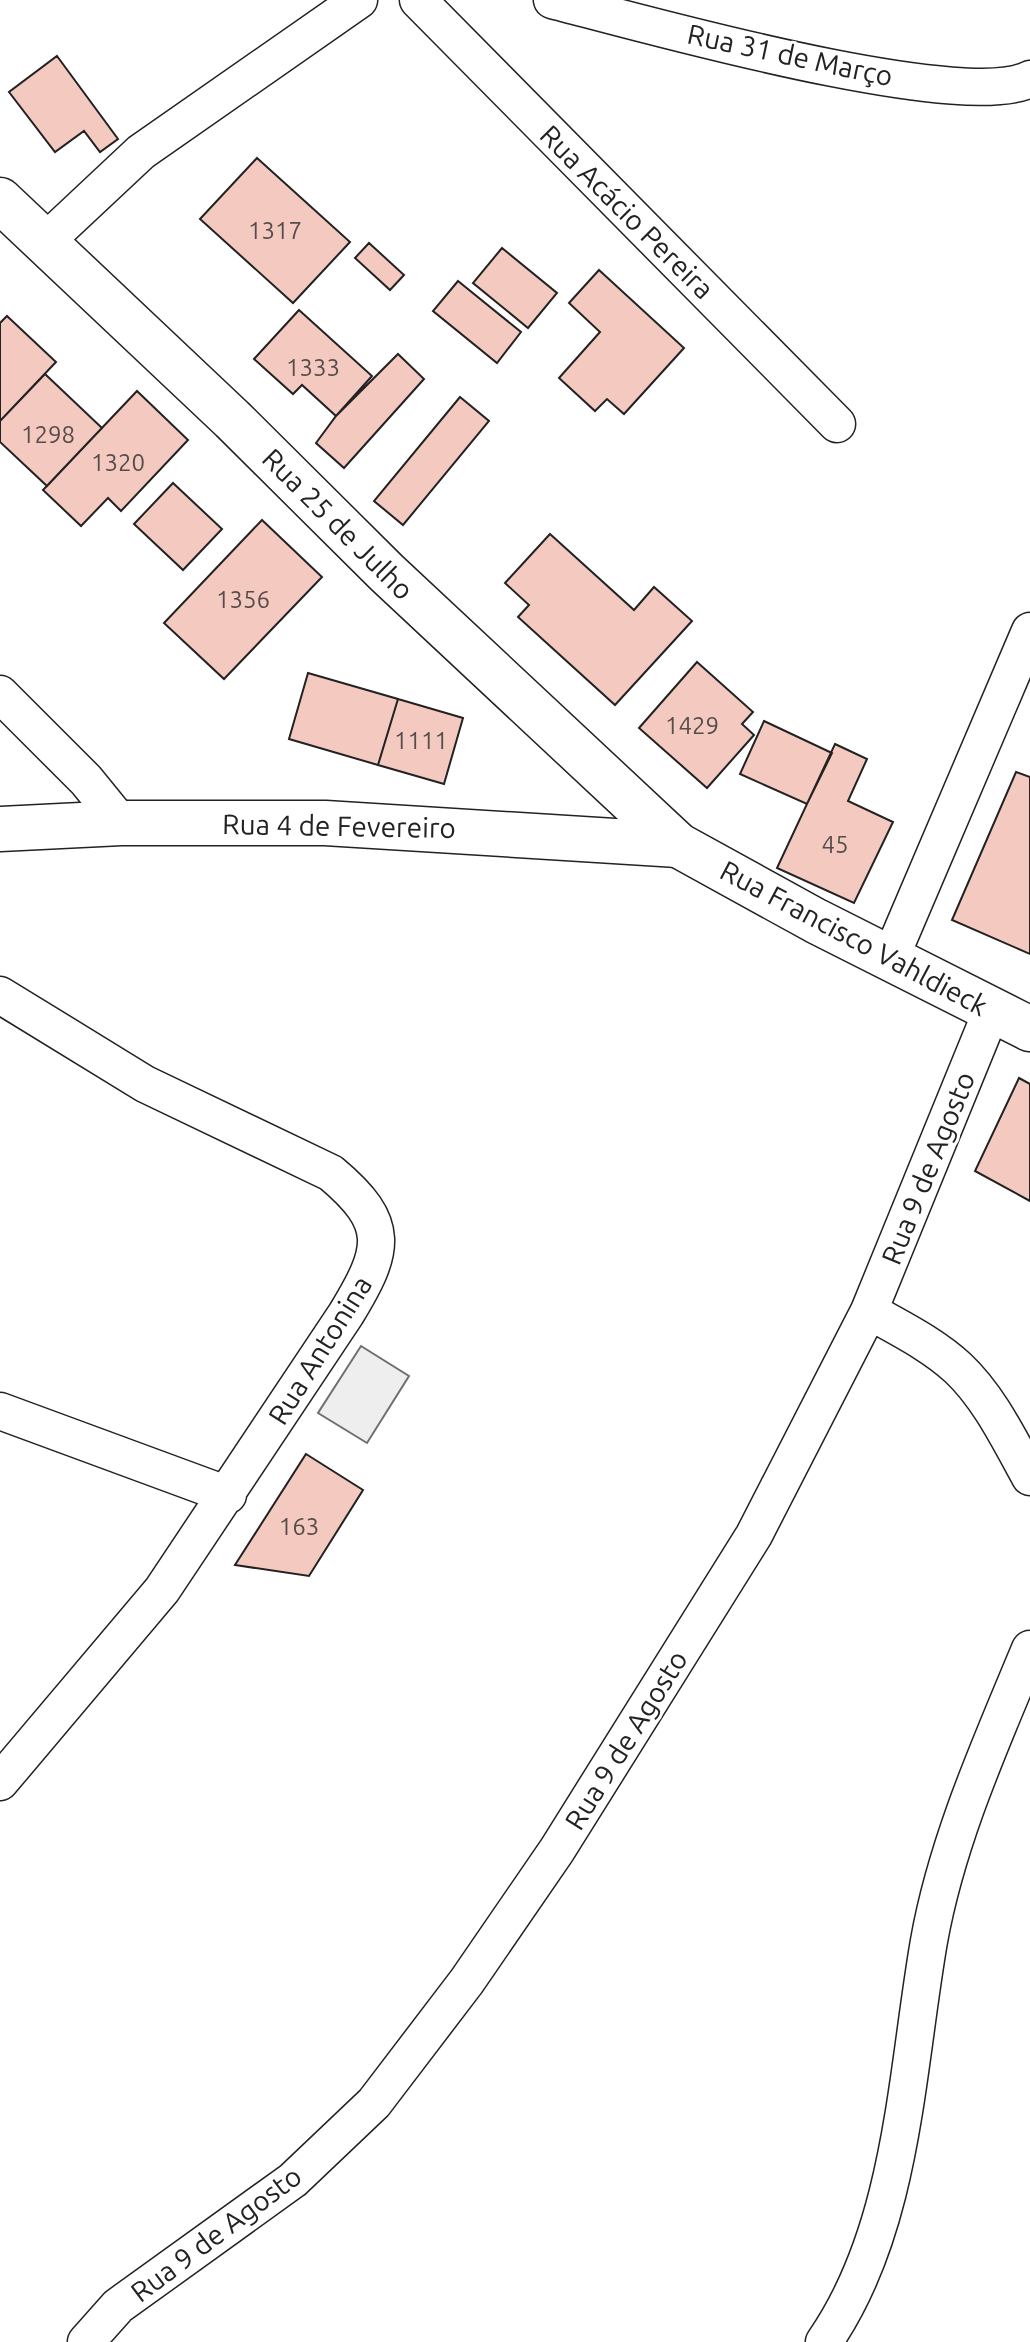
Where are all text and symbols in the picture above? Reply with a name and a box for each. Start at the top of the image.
street label: Rua 31 de Março [685,18,896,91]
street label: Rua Acácio Pereira [534,119,720,305]
house number: 1317 [248,217,302,244]
house number: 1333 [286,354,340,381]
house number: 1298 [21,421,75,448]
street label: Rua 25 de Julho [257,442,420,605]
house number: 1320 [91,449,145,476]
house number: 1356 [216,586,270,613]
house number: 1429 [665,712,719,739]
house number: 1111 [394,727,448,754]
street label: Rua 4 de Fevereiro [222,808,456,843]
house number: 45 [821,831,849,858]
street label: Rua Francisco Vahldieck [715,854,993,1021]
street label: Rua 9 de Agosto [875,1067,980,1269]
street label: Rua Antonina [262,1270,377,1430]
house number: 163 [279,1513,319,1540]
street label: Rua 9 de Agosto [558,1645,693,1835]
street label: Rua 9 de Agosto [125,2160,307,2308]

